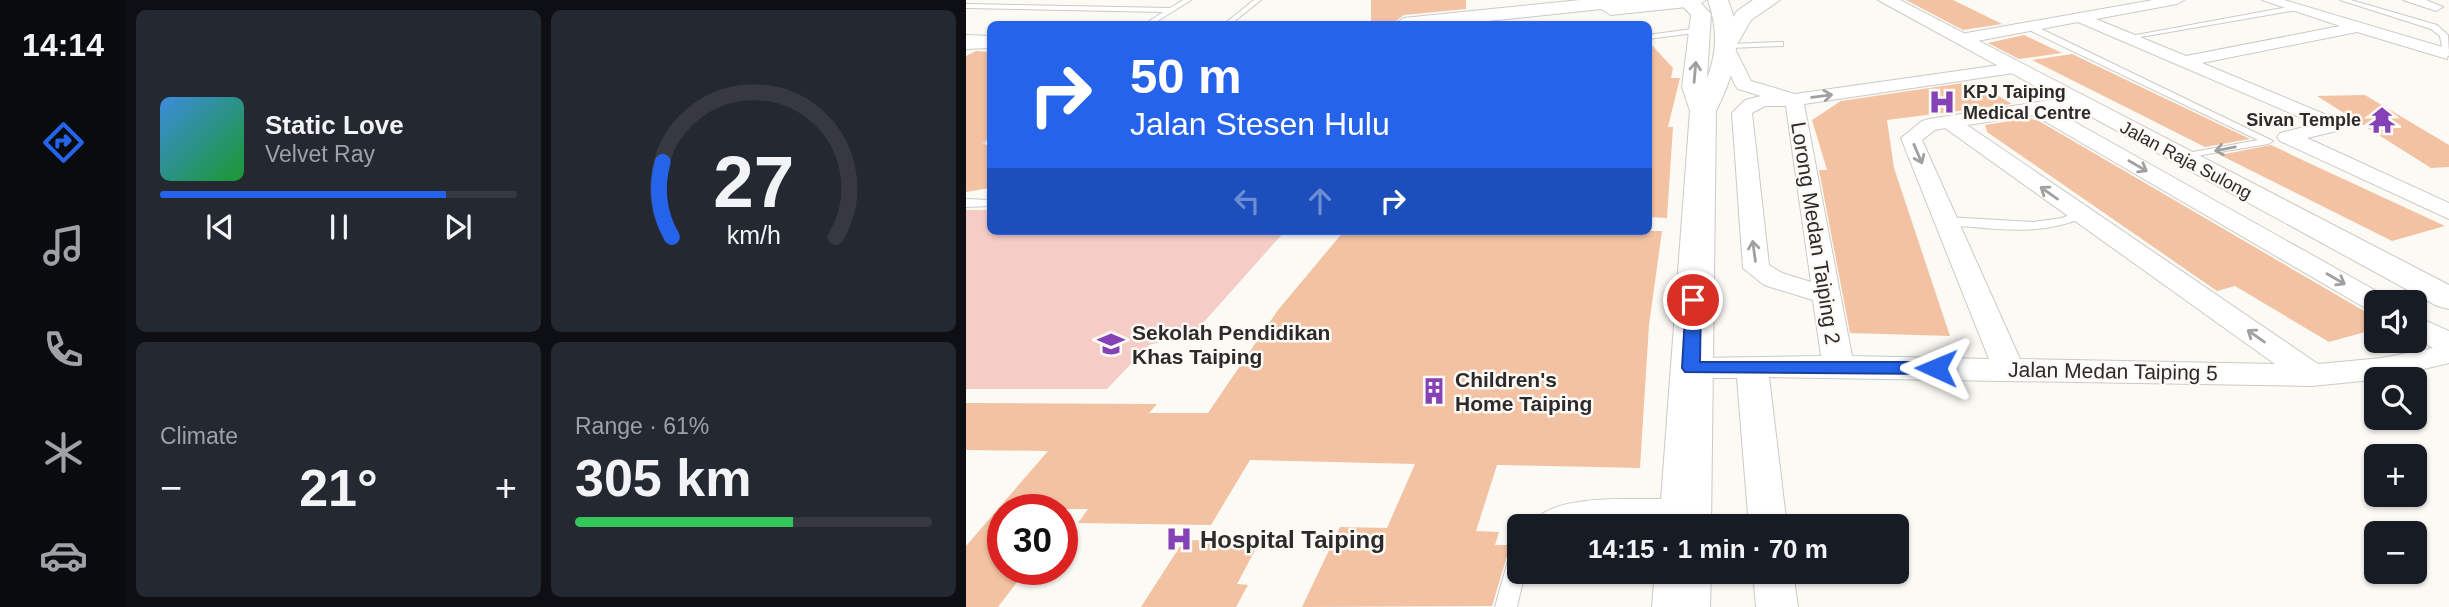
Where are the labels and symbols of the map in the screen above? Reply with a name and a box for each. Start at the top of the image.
one-way arrow [1689,61,1702,83]
place label: KPJ Taiping Medical Centre [1963,82,2091,123]
hospital icon: KPJ Taiping Medical Centre [1927,87,1957,117]
one-way arrow [1811,89,1833,102]
temple icon: Sivan Temple [2367,105,2397,135]
place label: Sivan Temple [2246,110,2361,130]
street label: Jalan Raja Sulong [2117,117,2255,203]
street label: Lorong Medan Taiping 2 [1787,120,1845,346]
one-way arrow [1912,143,1925,164]
one-way arrow [2214,143,2237,156]
one-way arrow [2128,159,2148,173]
one-way arrow [2040,185,2059,200]
one-way arrow [1747,240,1760,263]
pin [1663,270,1723,330]
one-way arrow [2325,272,2345,286]
place label: Sekolah Pendidikan Khas Taiping [1132,321,1330,368]
school or university icon: Sekolah Pendidikan Khas Taiping [1096,329,1126,359]
one-way arrow [2247,329,2266,343]
position arrow [1899,331,1973,405]
street label: Jalan Medan Taiping 5 [2008,358,2218,384]
place label: Children's Home Taiping [1455,368,1592,415]
building icon: Children's Home Taiping [1419,376,1449,406]
speed limit sign: 30 [987,494,1078,585]
hospital icon: Hospital Taiping [1164,524,1194,554]
place label: Hospital Taiping [1200,526,1385,553]

